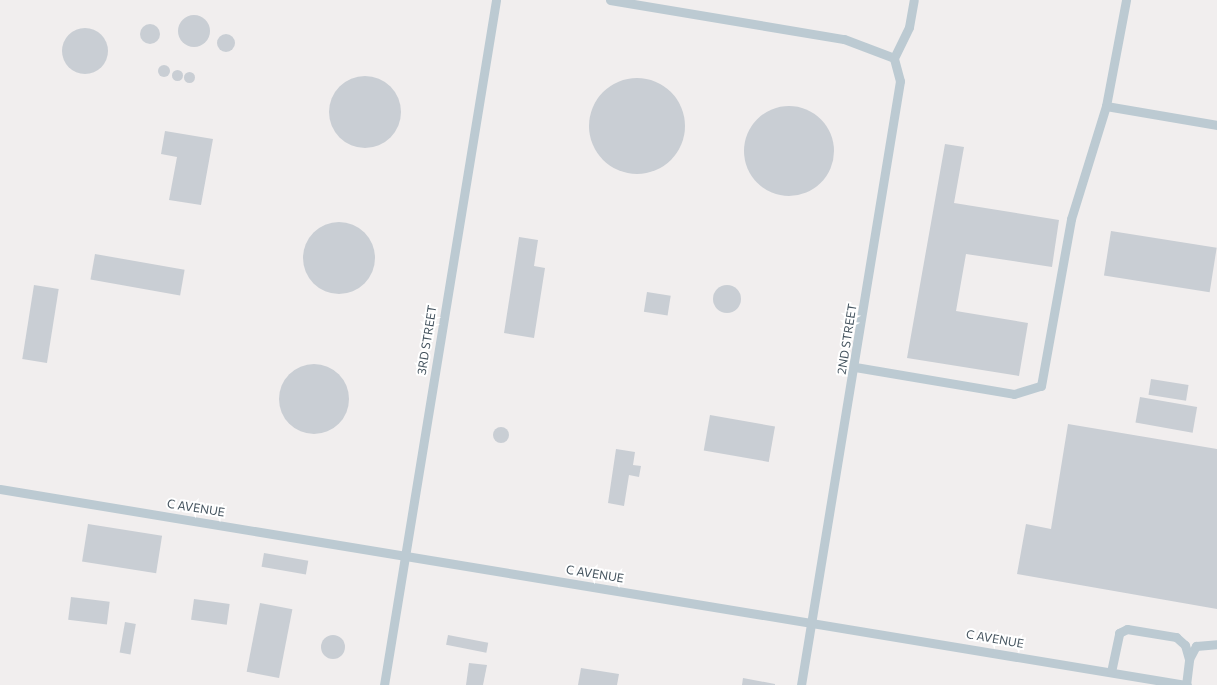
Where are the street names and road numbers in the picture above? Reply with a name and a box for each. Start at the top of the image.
street label: 2ND STREET [834,303,860,375]
street label: 3RD STREET [414,304,440,376]
street label: C AVENUE [166,496,226,520]
street label: C AVENUE [565,562,625,586]
street label: C AVENUE [965,627,1025,651]

